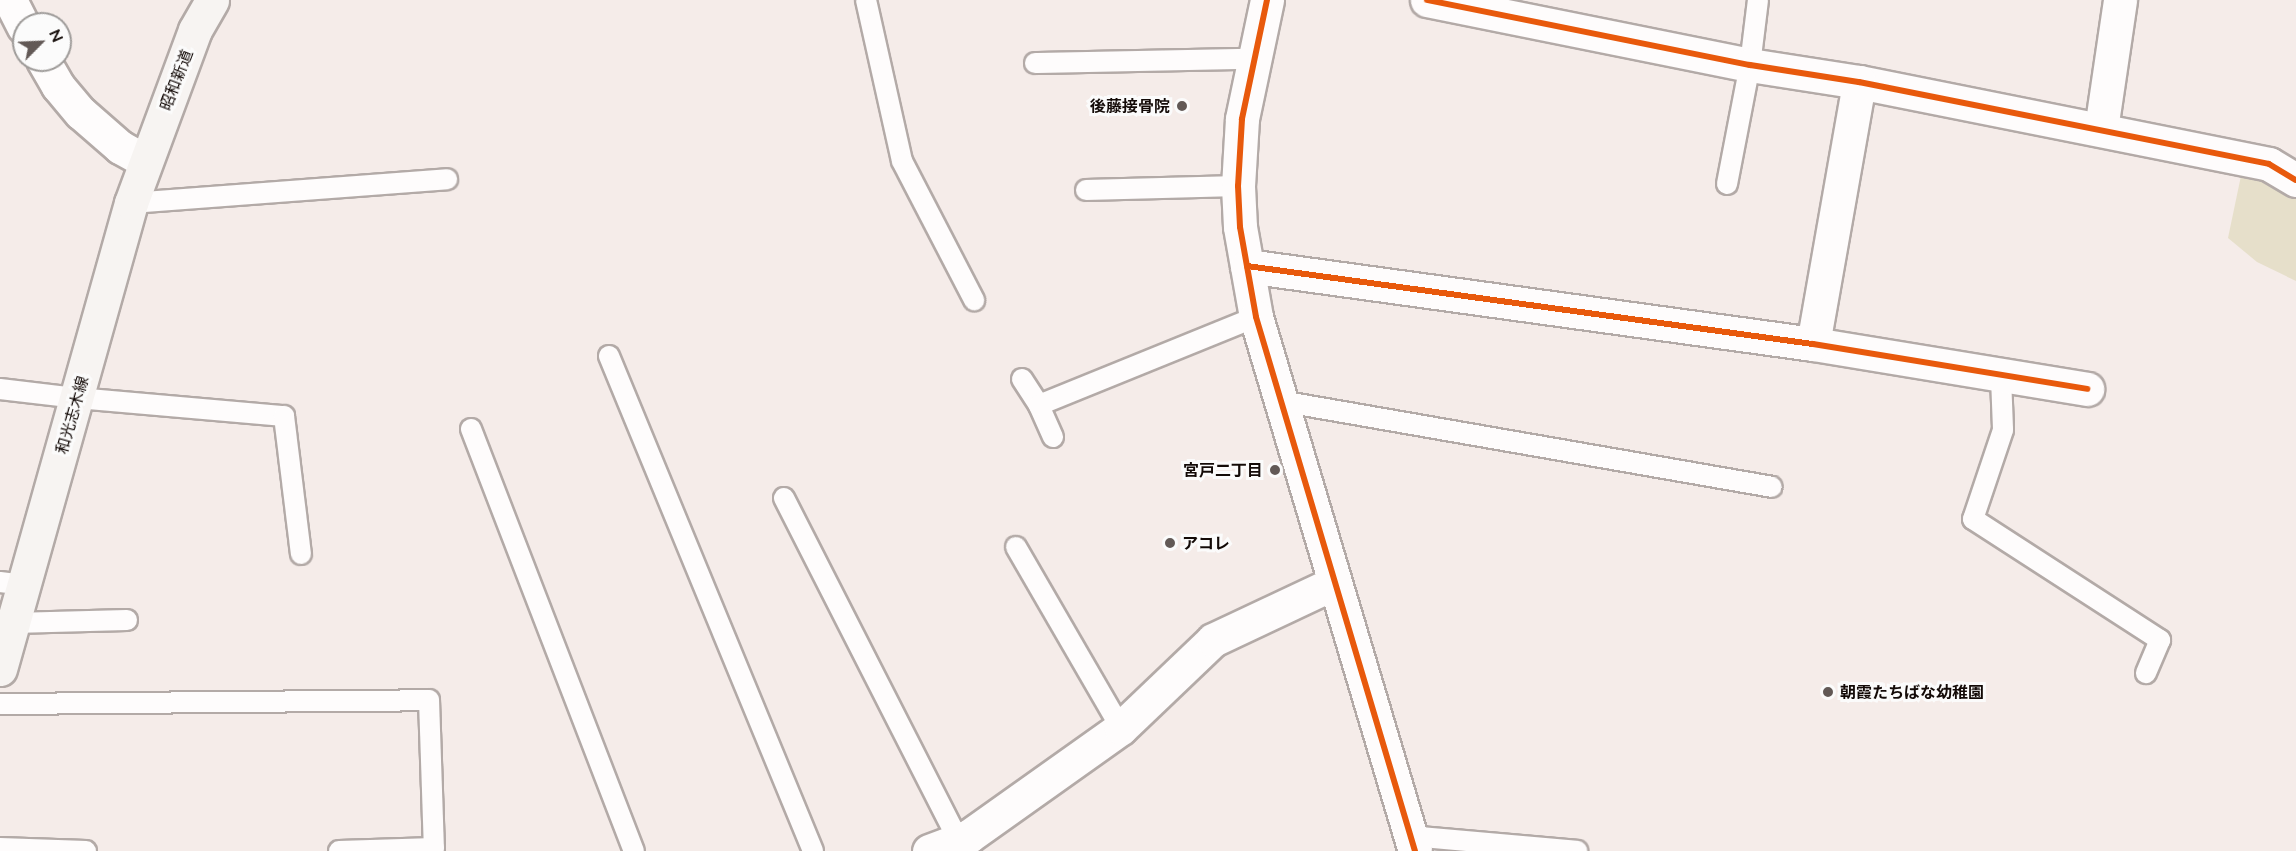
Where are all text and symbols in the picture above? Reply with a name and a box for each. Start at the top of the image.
north arrow [12,12,72,72]
text: N [45,26,68,45]
street label: 昭和新道 [156,47,196,113]
place label: 後藤接骨院 [1090,96,1170,116]
marker: 後藤接骨院 [1175,99,1189,113]
street label: 和光志木線 [52,374,92,456]
place label: 宮戸二丁目 [1183,460,1263,480]
marker: 宮戸二丁目 [1268,463,1282,477]
place label: アコレ [1182,533,1230,553]
marker: アコレ [1163,536,1177,550]
place label: 朝霞たちばな幼稚園 [1840,682,1984,702]
marker: 朝霞たちばな幼稚園 [1821,685,1835,699]

